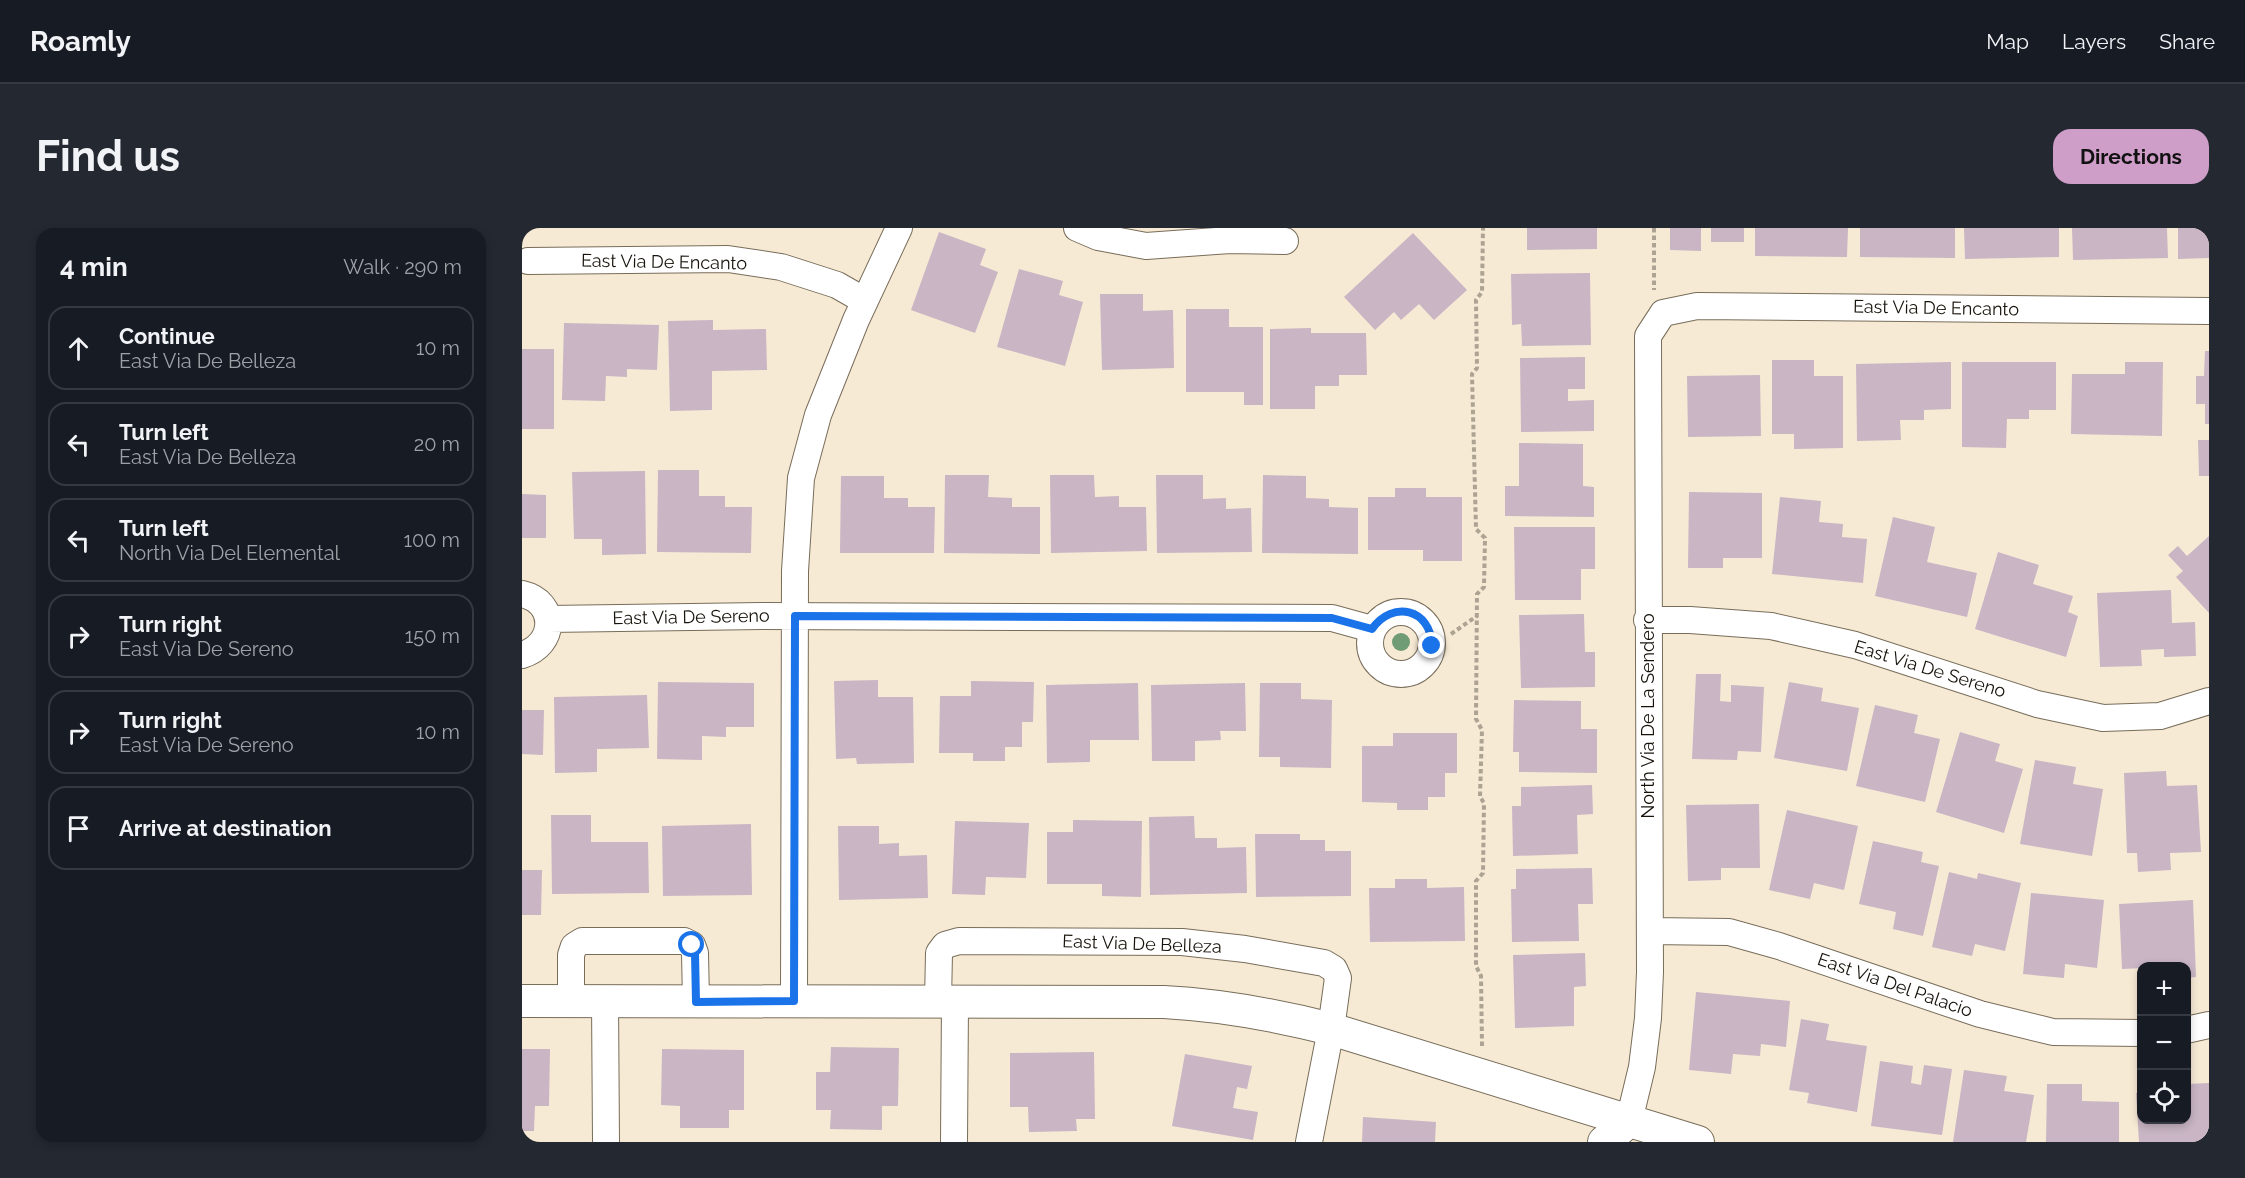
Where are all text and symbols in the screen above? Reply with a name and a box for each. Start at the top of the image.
text: Roamly [30,25,131,58]
text: Map [1986,29,2029,54]
text: Layers [2062,29,2126,54]
text: Share [2159,29,2215,54]
button: Directions [2053,129,2209,184]
text: Find us [36,132,180,181]
street label: East Via De Encanto [581,250,747,273]
text: 4 min [60,252,128,282]
text: Walk · 290 m [343,255,462,279]
street label: East Via De Encanto [1853,296,2019,319]
text: Continue [119,323,215,349]
icon: ahead [62,332,95,365]
text: 10 m [416,336,460,360]
text: East Via De Belleza [119,349,296,373]
text: Turn left [119,419,209,445]
icon: left [62,428,95,461]
text: 20 m [414,432,460,456]
text: East Via De Belleza [119,445,296,469]
text: Turn left [119,515,209,541]
icon: left [62,524,95,557]
text: 100 m [403,528,460,552]
text: North Via Del Elemental [119,541,340,565]
street label: East Via De Sereno [612,605,770,628]
text: Turn right [119,611,222,637]
street label: North Via De La Sendero [1637,613,1658,819]
icon: right [62,620,95,653]
text: 150 m [405,624,460,648]
route end [1418,632,1444,658]
street label: East Via De Sereno [1852,635,2009,702]
text: East Via De Sereno [119,637,294,661]
text: Turn right [119,707,222,733]
icon: right [62,716,95,749]
text: 10 m [416,720,460,744]
text: East Via De Sereno [119,733,294,757]
icon: arrive [62,812,95,845]
text: Arrive at destination [119,815,332,841]
street label: East Via De Belleza [1062,930,1222,957]
route start [678,931,704,957]
street label: East Via Del Palacio [1815,948,1976,1021]
map controls [2137,962,2191,1124]
button: + [2137,962,2191,1016]
button: − [2137,1016,2191,1070]
button: locate [2137,1070,2191,1124]

